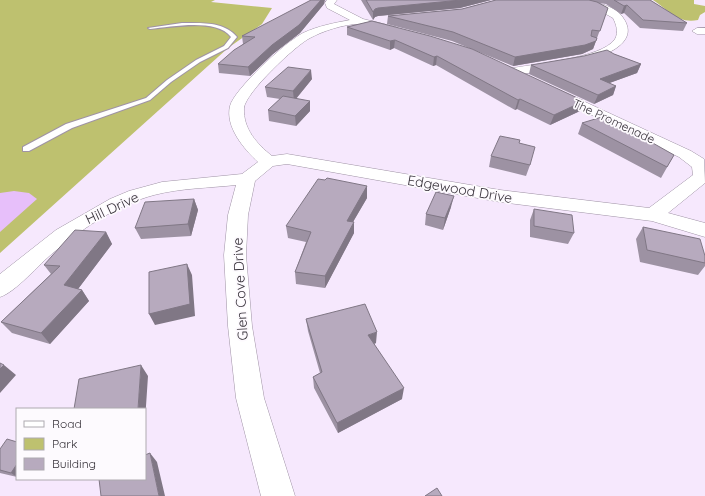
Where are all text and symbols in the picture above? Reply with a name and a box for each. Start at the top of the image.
street label: The Promenade [571,95,658,147]
street label: Edgewood Drive [406,171,514,207]
street label: Hill Drive [82,188,142,228]
street label: Glen Cove Drive [228,237,252,341]
legend [16,408,146,480]
text: Road [52,416,82,431]
text: Park [52,436,77,451]
text: Building [52,456,96,471]

